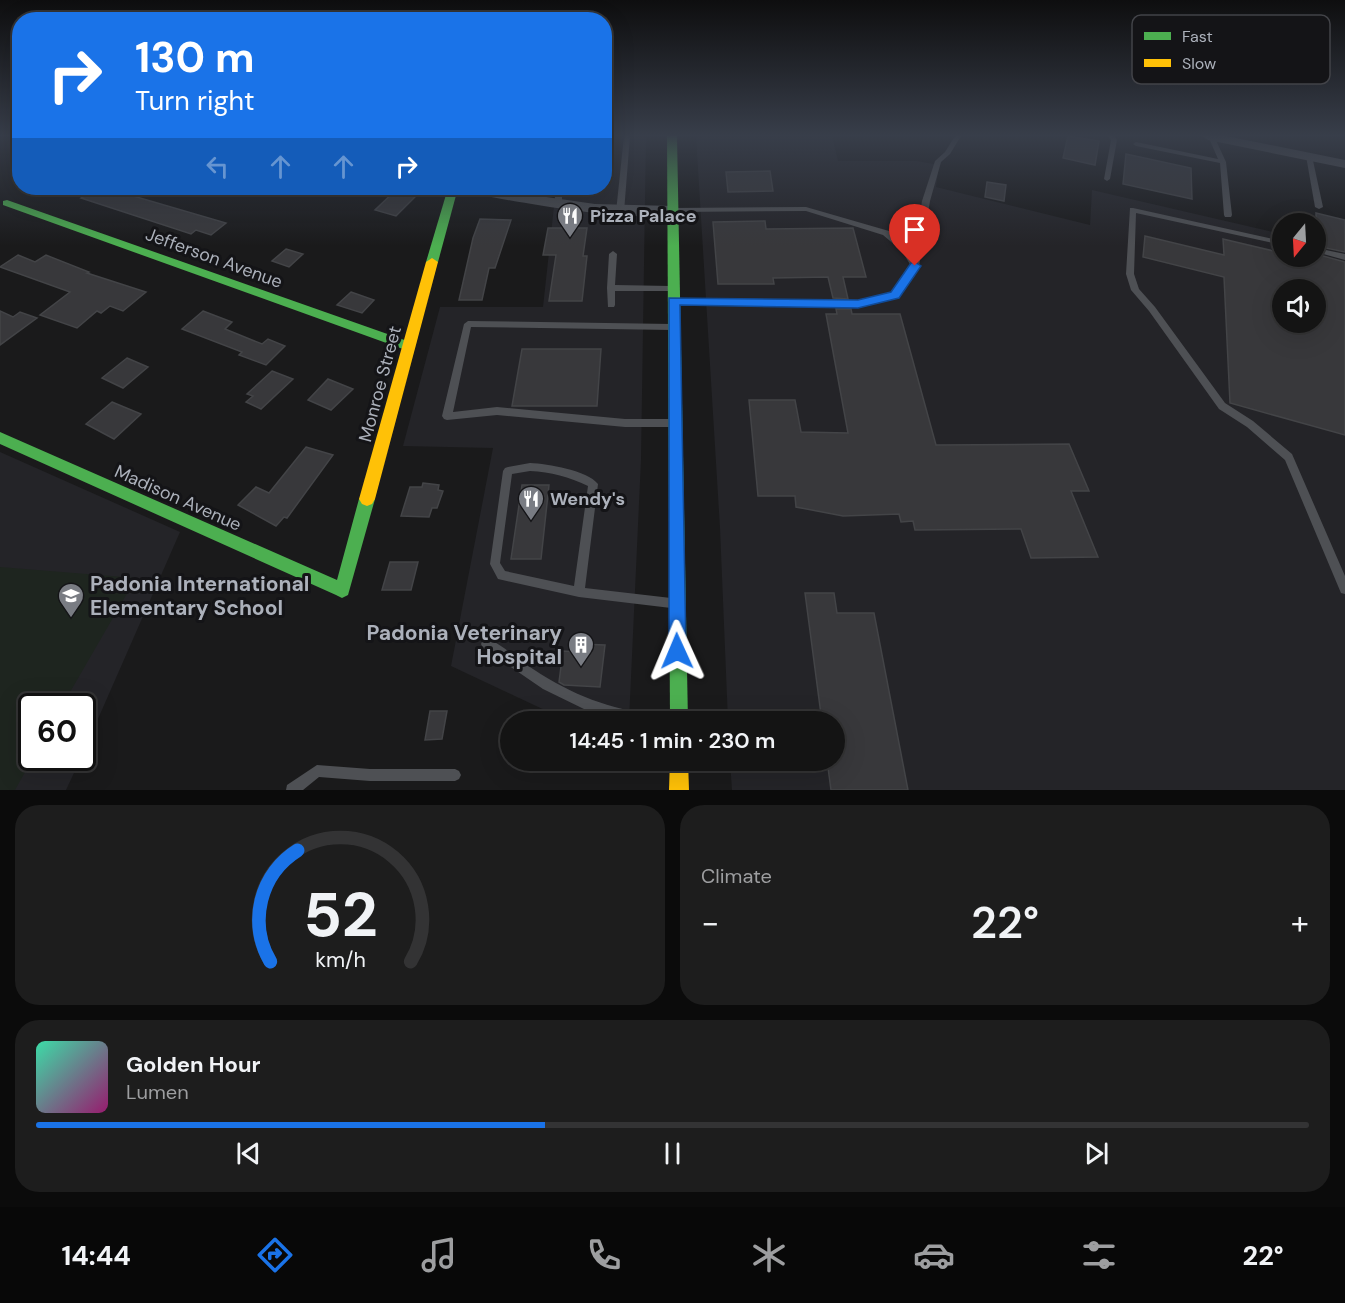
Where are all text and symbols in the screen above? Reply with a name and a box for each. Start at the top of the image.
legend [1132,15,1330,84]
text: Fast [1182,26,1213,47]
text: 130 m [135,30,255,85]
icon: right [36,36,114,114]
text: Slow [1182,53,1216,74]
text: Turn right [135,83,255,118]
icon: left [201,150,234,183]
icon: ahead [264,150,297,183]
icon: ahead [327,150,360,183]
icon: right [390,150,423,183]
restaurant icon: Pizza Palace [555,201,585,239]
place label: Pizza Palace [590,204,697,228]
pin [889,204,940,266]
icon: arrive [898,213,931,246]
north arrow [1272,213,1326,267]
map controls [1272,213,1326,333]
street label: Jefferson Avenue [142,222,286,294]
button: sound [1272,279,1326,333]
street label: Monroe Street [353,323,407,445]
street label: Madison Avenue [111,459,245,537]
restaurant icon: Wendy's [516,484,546,522]
place label: Wendy's [550,487,625,511]
place label: Padonia International Elementary School [90,570,309,622]
school or university icon: Padonia International Elementary School [56,581,86,619]
place label: Padonia Veterinary Hospital [367,619,562,671]
position arrow [645,619,709,683]
building icon: Padonia Veterinary Hospital [566,630,596,668]
speed limit sign: 60 [18,693,96,771]
text: 14:45 · 1 min · 230 m [570,726,775,755]
text: Climate [701,863,772,889]
text: 52 [303,874,377,955]
text: 22° [971,893,1039,952]
text: − [701,901,719,944]
text: + [1291,901,1309,944]
text: km/h [315,946,365,974]
text: Golden Hour [126,1050,261,1079]
text: Lumen [126,1079,189,1105]
icon: previous [232,1137,265,1170]
icon: pause [656,1137,689,1170]
icon: next [1080,1137,1113,1170]
icon: directions [254,1234,296,1276]
icon: music [418,1234,460,1276]
icon: phone [583,1234,625,1276]
icon: climate [748,1234,790,1276]
icon: car [913,1234,955,1276]
icon: filters [1078,1234,1120,1276]
text: 14:44 [61,1238,131,1273]
text: 22° [1243,1238,1284,1273]

